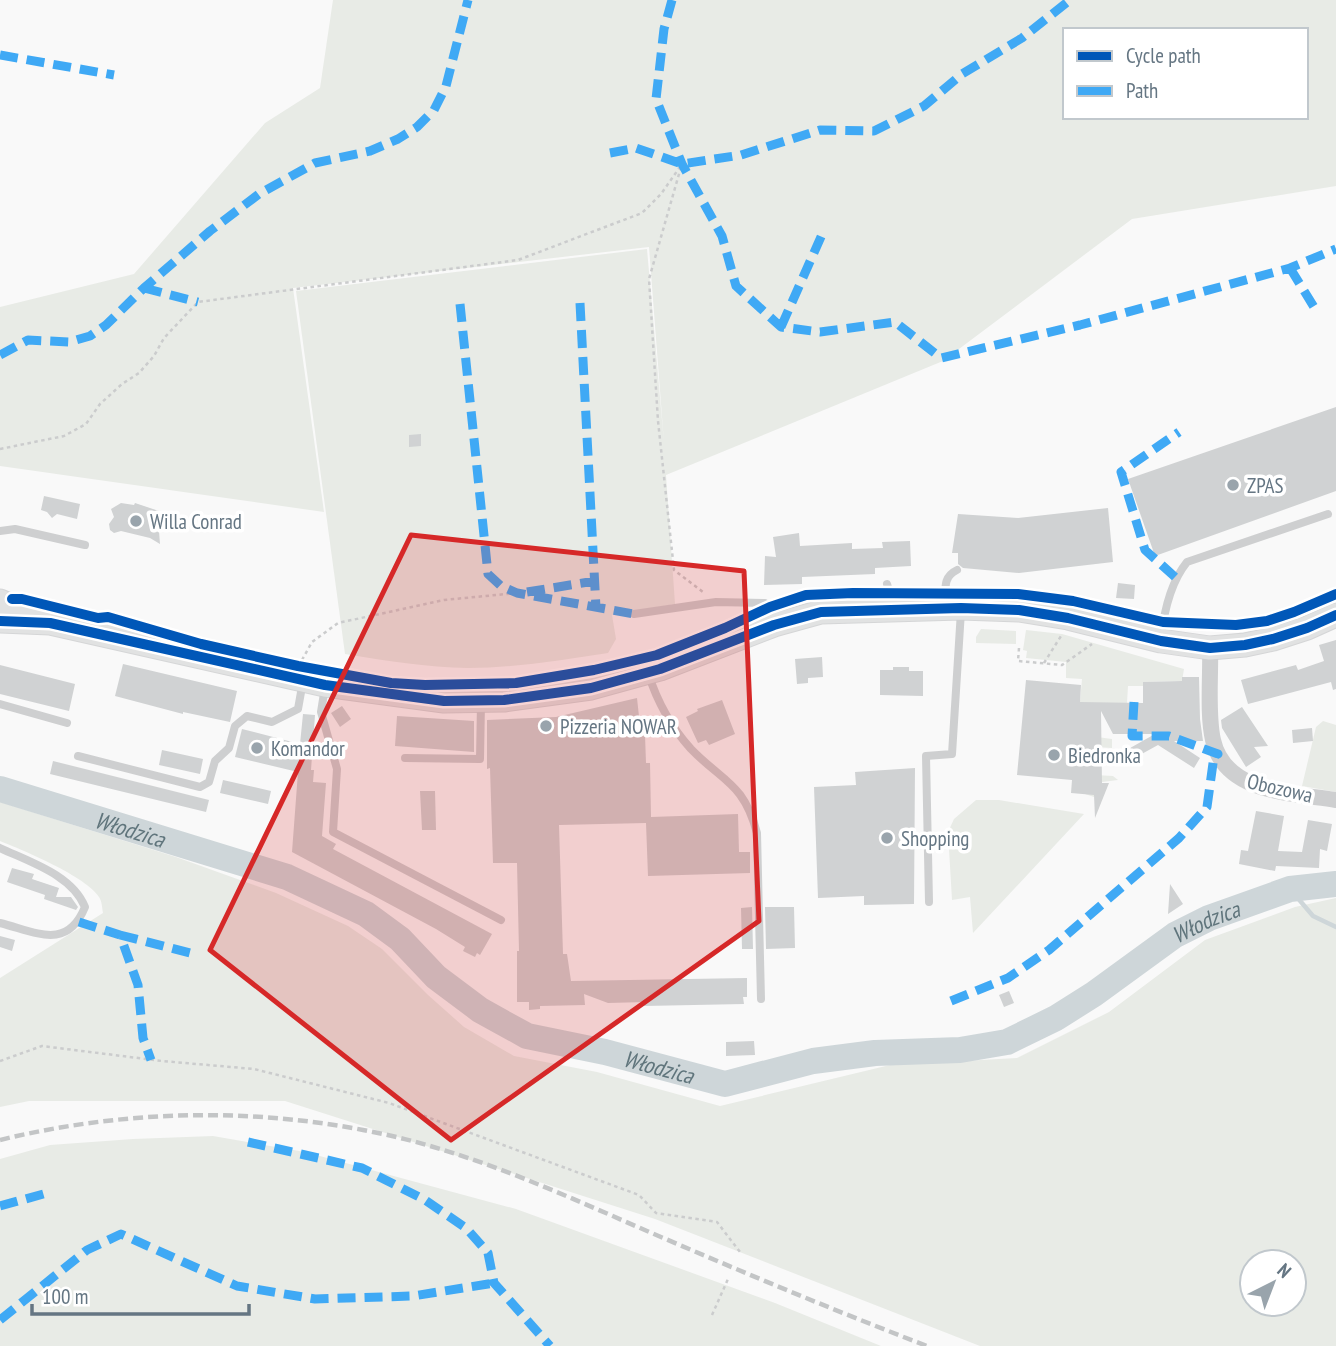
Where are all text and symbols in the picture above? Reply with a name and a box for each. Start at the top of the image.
legend [1063,28,1308,119]
text: Cycle path [1126,42,1201,69]
text: Path [1126,77,1158,104]
place label: ZPAS [1247,472,1284,499]
marker: ZPAS [1225,477,1241,493]
place label: Willa Conrad [150,508,242,535]
marker: Willa Conrad [128,513,144,529]
place label: Pizzeria NOWAR [560,713,677,740]
marker: Pizzeria NOWAR [538,718,554,734]
place label: Komandor [271,735,345,762]
marker: Komandor [249,740,265,756]
place label: Biedronka [1068,742,1141,769]
marker: Biedronka [1046,747,1062,763]
street label: Obozowa [1245,767,1315,809]
water label: Włodzica [92,805,170,854]
place label: Shopping [901,825,969,852]
marker: Shopping [879,830,895,846]
water label: Włodzica [1167,893,1245,949]
water label: Włodzica [621,1043,699,1090]
north arrow [1238,1248,1308,1318]
text: N [1273,1258,1296,1283]
scale bar [32,1272,248,1316]
text: 100 m [42,1283,88,1310]

